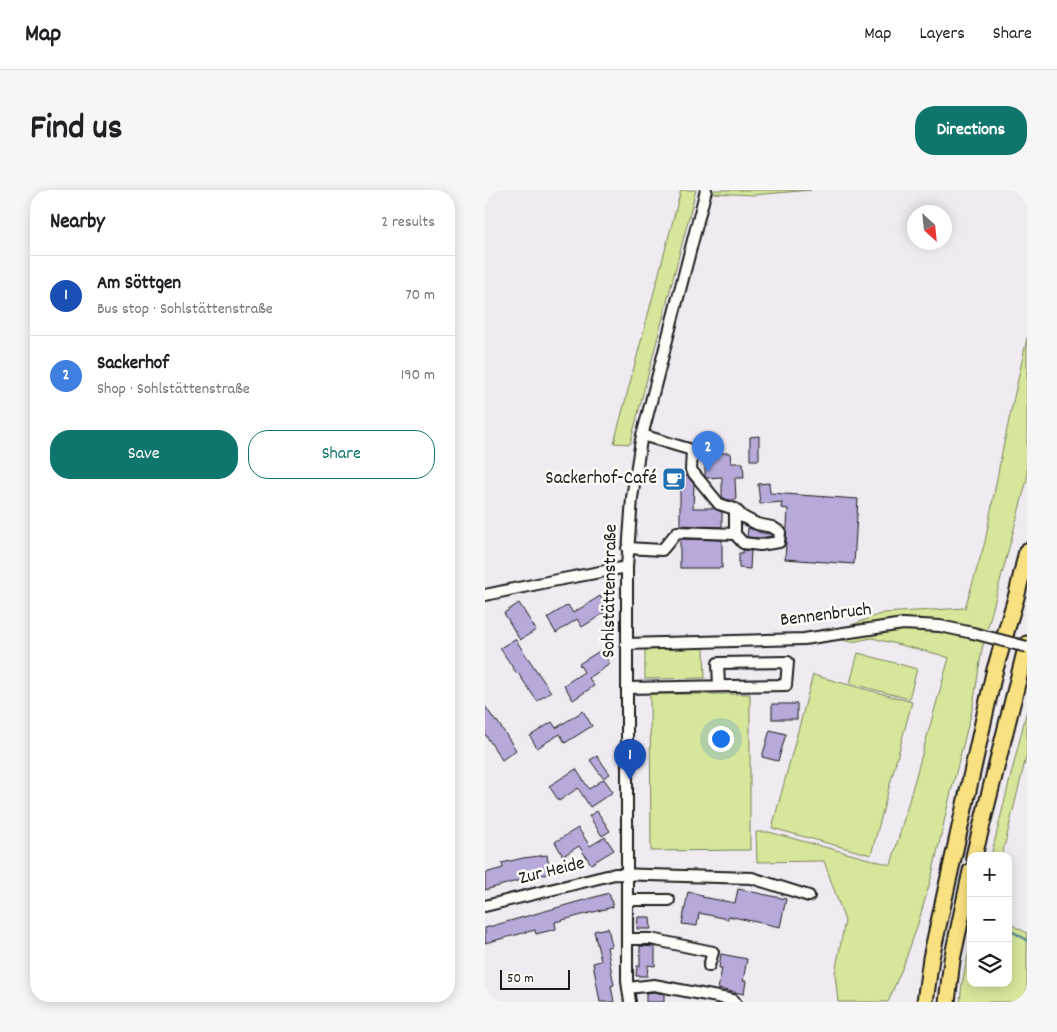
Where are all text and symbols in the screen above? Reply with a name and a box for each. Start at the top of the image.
text: Map [25,18,61,52]
text: Map [864,22,891,47]
text: Layers [919,22,965,47]
text: Share [993,22,1032,47]
text: Find us [30,105,122,155]
button: Directions [915,106,1027,155]
north arrow [907,205,952,250]
text: Nearby [50,208,105,238]
text: 2 results [381,211,435,234]
text: Am Söttgen [97,271,181,298]
text: 1 [64,284,68,307]
text: 70 m [405,284,435,307]
text: Bus stop · Sohlstättenstraße [97,298,273,321]
text: Sackerhof [97,351,169,378]
text: 2 [63,364,70,387]
text: 190 m [401,364,435,387]
text: Shop · Sohlstättenstraße [97,378,250,401]
button: Save [50,430,238,479]
button: Share [248,430,435,479]
pin: 2 [692,431,724,472]
place label: Sackerhof-Café [545,466,657,493]
cafe icon: Sackerhof-Café [661,466,687,492]
street label: Sohlstättenstraße [596,524,626,658]
street label: Bennenbruch [779,597,873,635]
your location [708,726,734,752]
pin: 1 [614,739,646,780]
street label: Zur Heide [516,851,588,893]
map controls [967,852,1012,987]
button: + [967,852,1012,897]
button: − [967,897,1012,942]
button: layers [967,942,1012,987]
scale bar [500,967,570,990]
text: 50 m [507,969,534,989]

